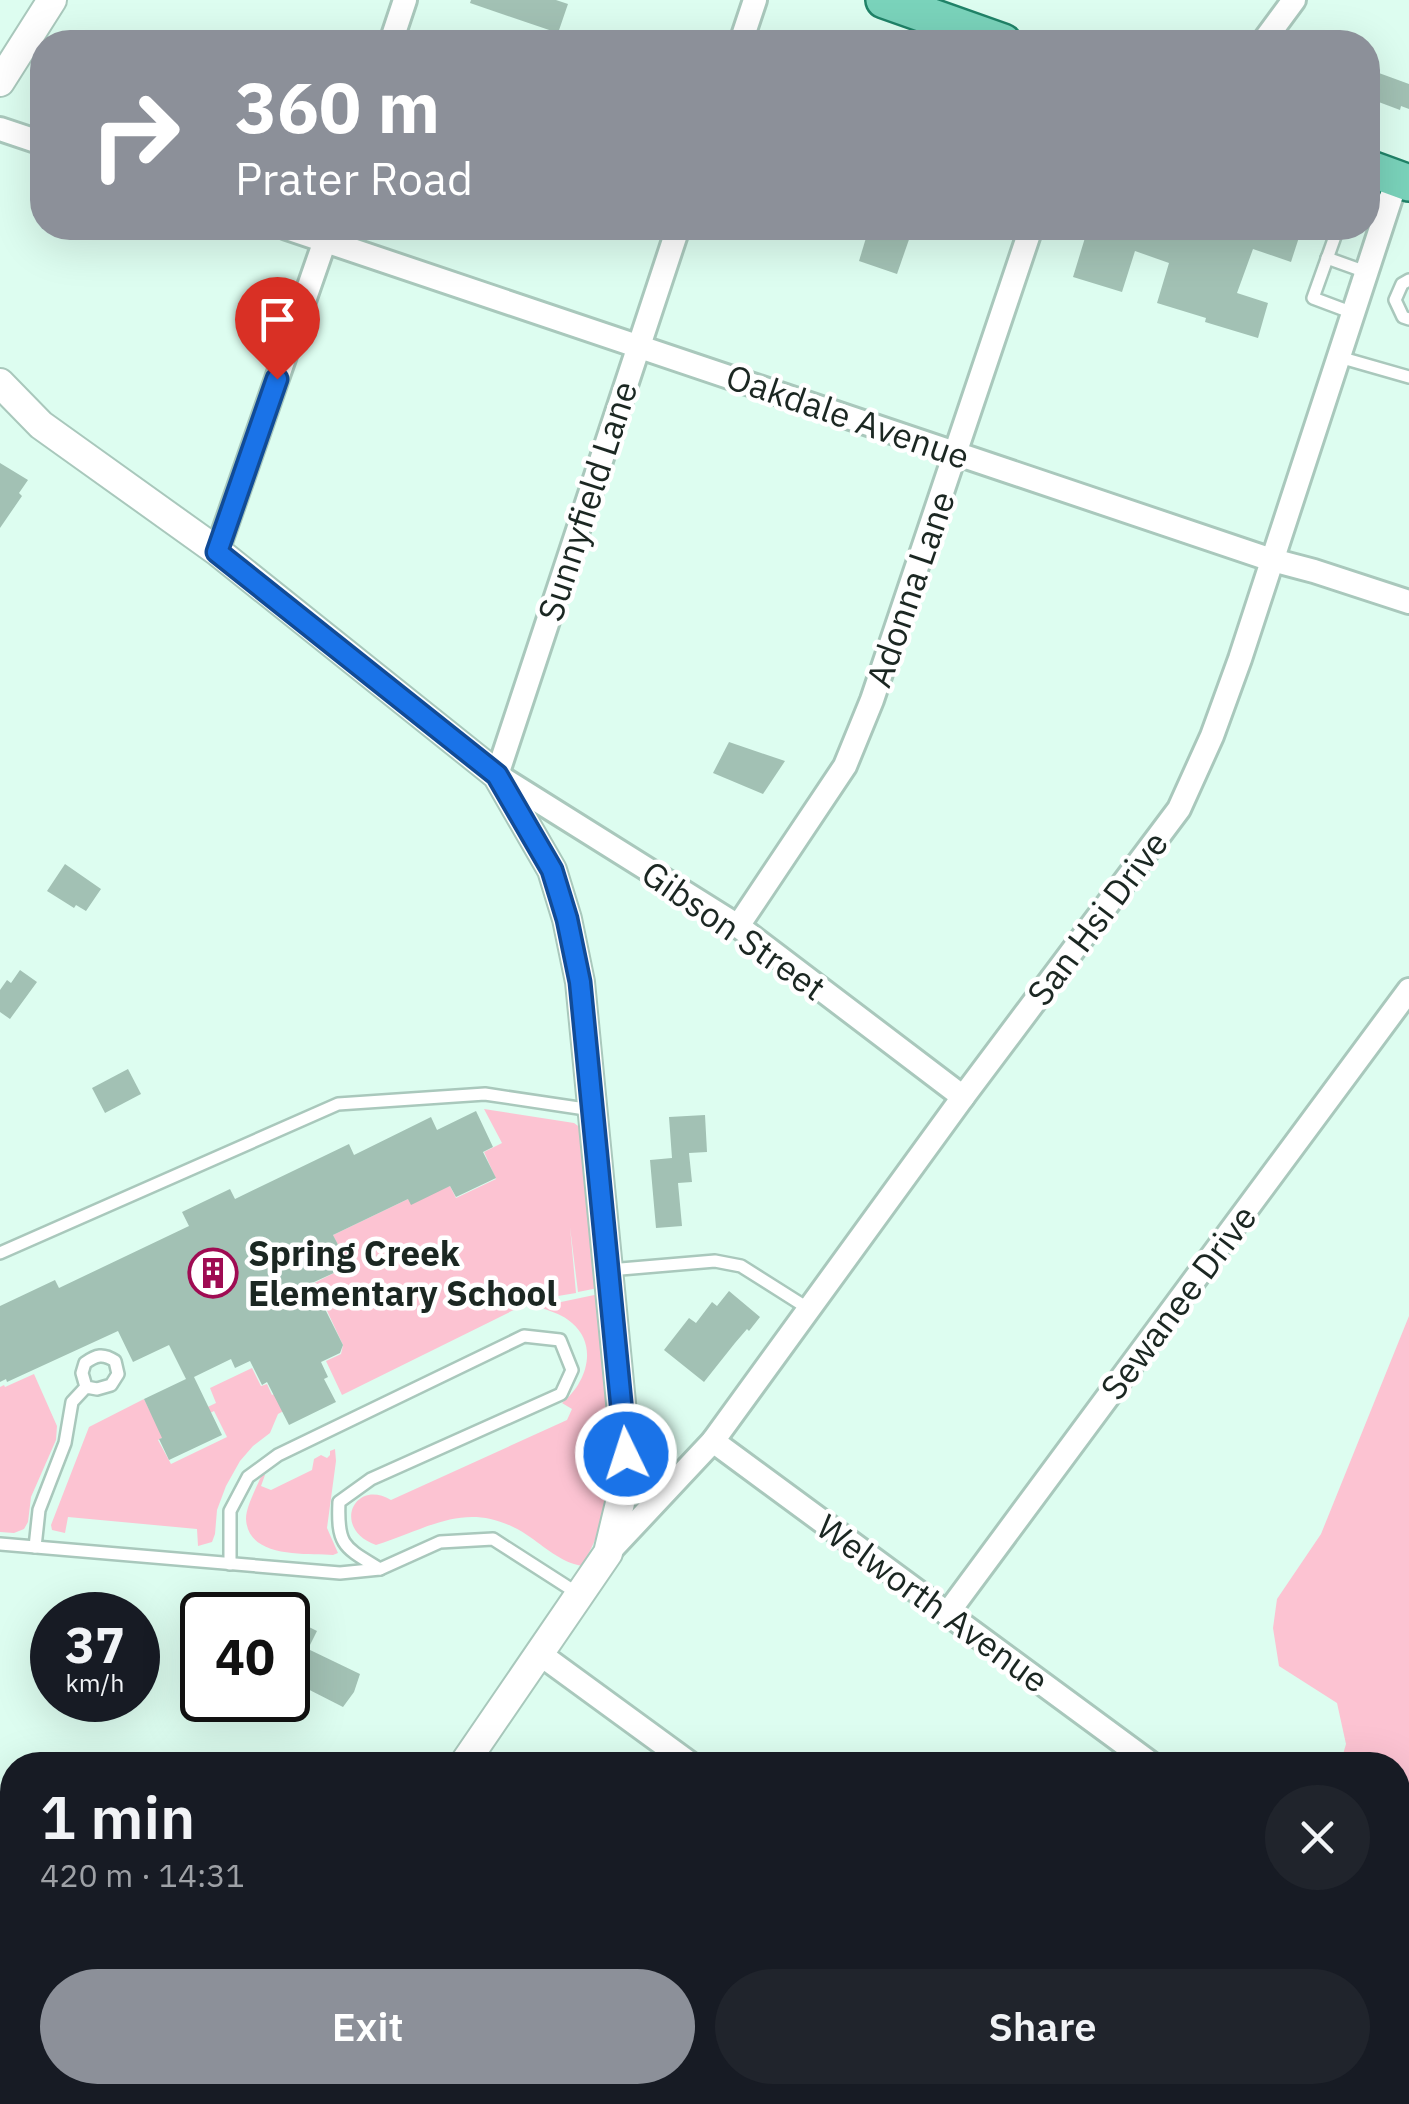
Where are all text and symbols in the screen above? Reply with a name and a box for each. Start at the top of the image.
text: 360 m [235,61,440,152]
icon: right [70,70,200,200]
text: Prater Road [235,149,473,207]
pin [235,277,320,380]
icon: arrive [250,292,305,347]
street label: Oakdale Avenue [720,353,976,479]
street label: Sunnyfield Lane [527,375,647,627]
street label: Adonna Lane [855,485,965,693]
street label: San Hsi Drive [1016,821,1178,1015]
street label: Gibson Street [633,850,835,1010]
street label: Sewanee Drive [1090,1195,1266,1409]
place label: Spring Creek Elementary School [248,1230,557,1316]
building icon: Spring Creek Elementary School [187,1247,239,1299]
position arrow [574,1402,678,1506]
street label: Welworth Avenue [808,1503,1058,1703]
speed limit sign: 40 [180,1592,310,1722]
text: 37 [65,1612,125,1677]
text: km/h [66,1666,124,1699]
text: 1 min [40,1777,195,1856]
button: close [1265,1785,1370,1890]
text: 420 m · 14:31 [40,1854,245,1896]
button: Exit [40,1969,695,2084]
button: Share [715,1969,1370,2084]

